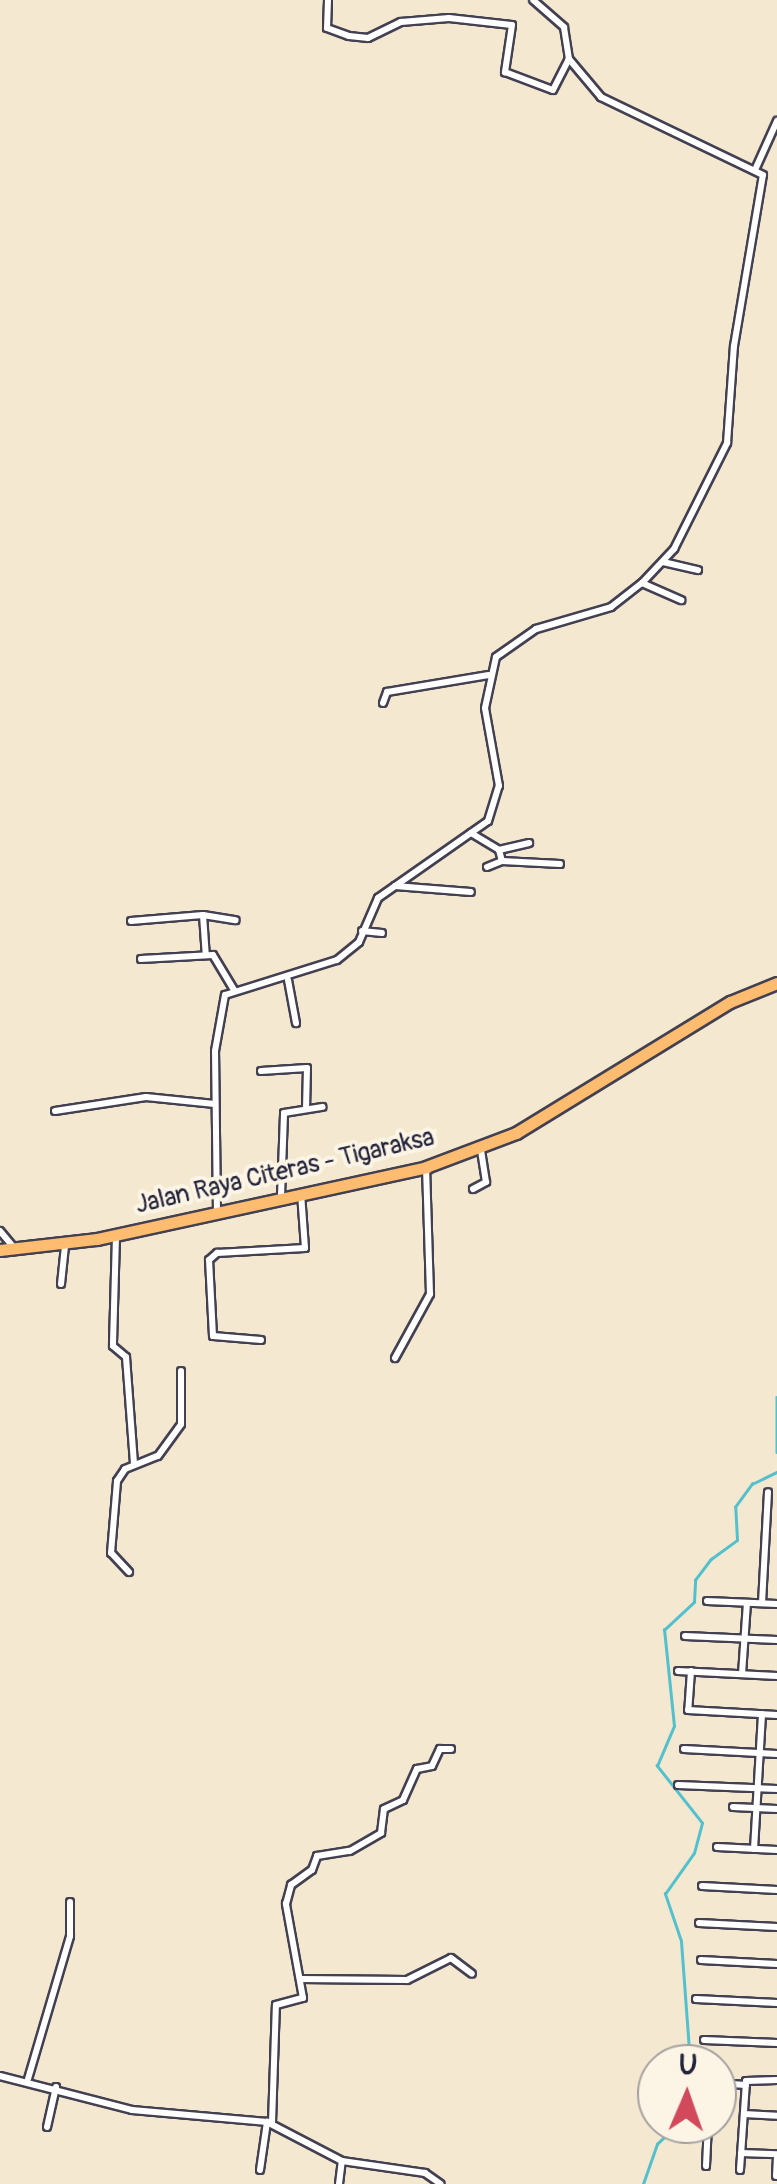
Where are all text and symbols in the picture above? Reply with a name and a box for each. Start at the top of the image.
street label: Jalan Raya Citeras - Tigaraksa [133,1123,437,1221]
north arrow [637,2044,737,2144]
text: U [678,2048,698,2083]

